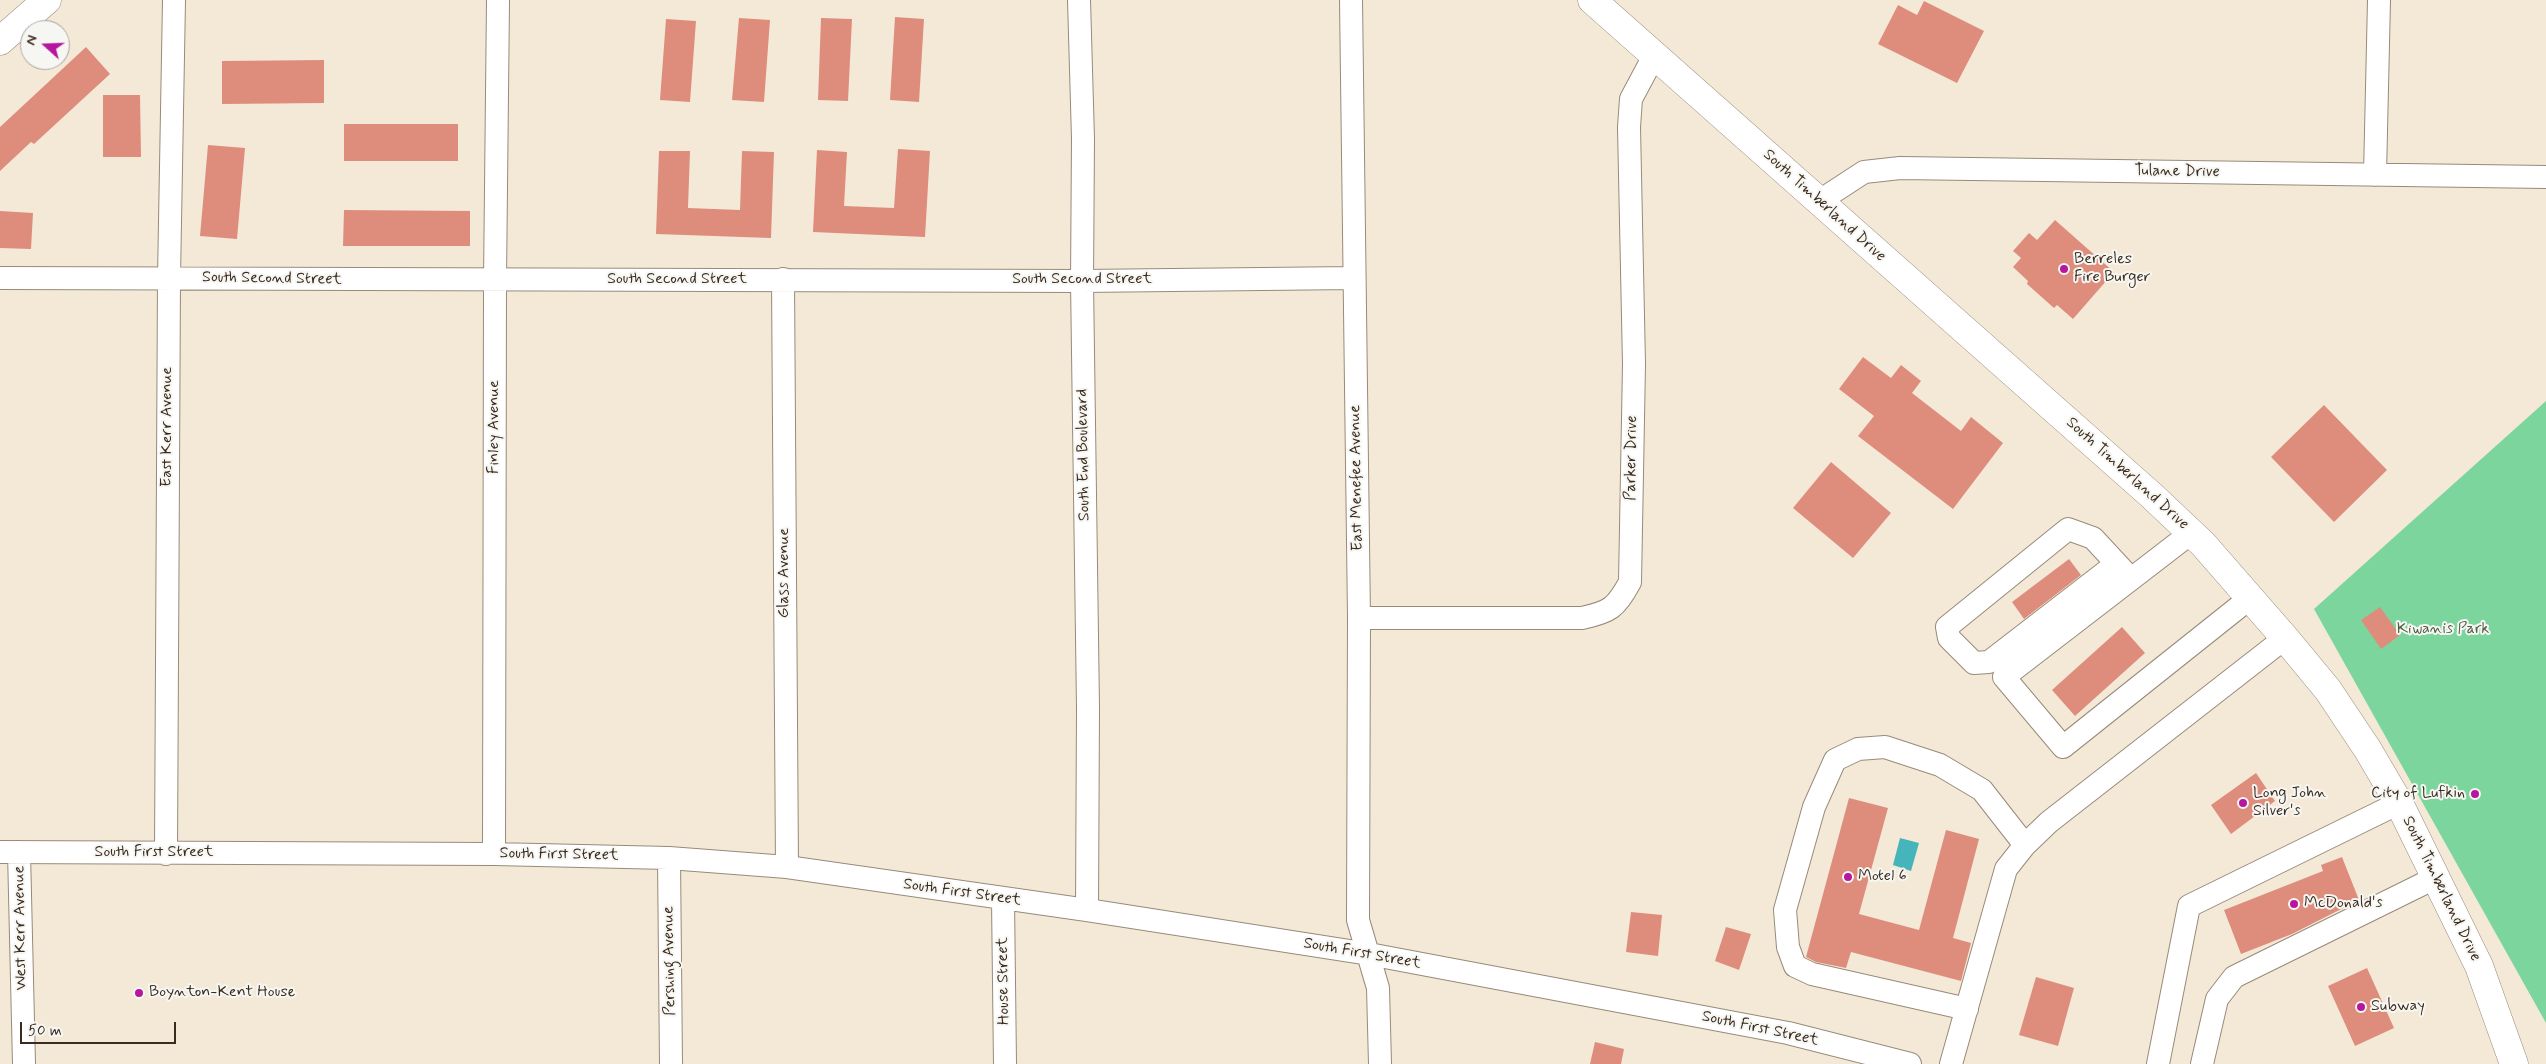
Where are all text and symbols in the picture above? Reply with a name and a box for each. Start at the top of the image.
north arrow [20,20,70,70]
text: N [22,33,42,48]
street label: South Timberland Drive [1758,146,1890,266]
street label: Tulane Drive [2134,162,2220,182]
place label: Berreles Fire Burger [2074,250,2150,288]
marker: Berreles Fire Burger [2058,263,2070,275]
street label: South Second Street [202,268,342,290]
street label: South Second Street [607,270,747,290]
street label: South Second Street [1012,270,1152,290]
street label: East Kerr Avenue [158,367,178,487]
street label: Finley Avenue [485,380,505,474]
street label: South End Boulevard [1073,389,1095,521]
street label: East Menefee Avenue [1346,405,1368,551]
street label: South Timberland Drive [2061,414,2193,534]
street label: Parker Drive [1622,415,1642,501]
street label: Glass Avenue [775,528,795,618]
park label: Kiwanis Park [2397,620,2489,640]
place label: Long John Silver's [2253,784,2327,822]
place label: City of Lufkin [2371,784,2465,804]
marker: City of Lufkin [2469,788,2481,800]
marker: Long John Silver's [2237,797,2249,809]
street label: South Timberland Drive [2398,813,2484,965]
street label: South First Street [95,843,213,863]
street label: South First Street [499,844,619,866]
street label: West Kerr Avenue [10,865,32,991]
place label: Motel 6 [1858,867,1907,887]
marker: Motel 6 [1842,871,1854,883]
street label: South First Street [902,875,1022,911]
place label: McDonald's [2304,894,2383,914]
marker: McDonald's [2288,898,2300,910]
street label: Pershing Avenue [659,906,681,1016]
street label: South First Street [1302,934,1422,974]
street label: House Street [994,937,1014,1025]
place label: Boynton-Kent House [149,983,295,1003]
marker: Boynton-Kent House [133,987,145,999]
place label: Subway [2371,997,2425,1017]
marker: Subway [2355,1001,2367,1013]
street label: South First Street [1700,1007,1820,1051]
scale bar [22,1012,179,1044]
text: 50 m [28,1021,62,1041]

